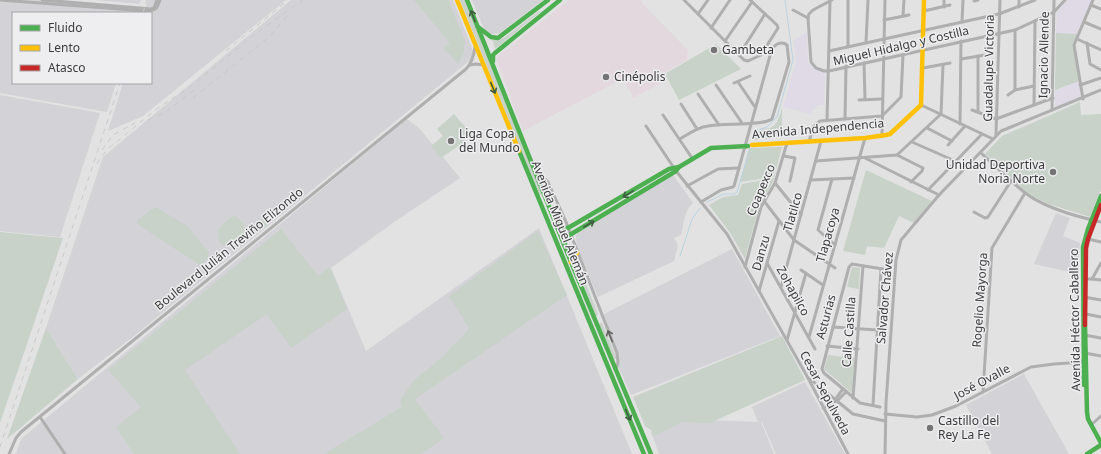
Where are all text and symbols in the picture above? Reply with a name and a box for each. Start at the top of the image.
one-way arrow [469,10,477,22]
street label: Ignacio Allende [1034,11,1053,99]
legend [12,12,152,84]
street label: Guadalupe Victoria [979,14,998,122]
text: Fluido [48,19,82,36]
street label: Miguel Hidalgo y Costilla [831,22,970,69]
text: Lento [48,39,80,56]
place label: Gambeta [722,41,774,58]
marker: Gambeta [709,45,719,55]
text: Atasco [48,59,86,76]
place label: Cinépolis [614,68,666,85]
marker: Cinépolis [601,72,611,82]
one-way arrow [490,82,497,94]
street label: Avenida Independencia [751,114,885,143]
place label: Liga Copa del Mundo [459,125,520,156]
marker: Liga Copa del Mundo [446,136,456,146]
place label: Unidad Deportiva Noria Norte [946,156,1045,187]
street label: Avenida Miguel Alemán [528,158,593,288]
street label: Coapexco [742,161,779,218]
marker: Unidad Deportiva Noria Norte [1048,167,1058,177]
street label: Boulevard Julián Treviño Elizondo [151,183,306,314]
one-way arrow [622,190,634,198]
street label: Tlatilco [779,190,806,233]
street label: Tlapacoya [812,205,843,264]
one-way arrow [583,219,595,227]
street label: Danzu [747,233,774,272]
street label: Avenida Héctor Caballero [1065,249,1084,392]
street label: Salvador Chávez [872,251,897,345]
street label: Rogelio Mayorga [968,252,991,348]
street label: Zohapilco [773,263,814,319]
street label: Asturias [811,292,840,341]
street label: Calle Castilla [838,296,859,368]
one-way arrow [605,330,613,342]
street label: Cesar Sepulveda [796,348,855,438]
street label: José Ovalle [950,360,1013,404]
one-way arrow [624,409,632,421]
place label: Castillo del Rey La Fe [938,412,999,443]
marker: Castillo del Rey La Fe [925,423,935,433]

